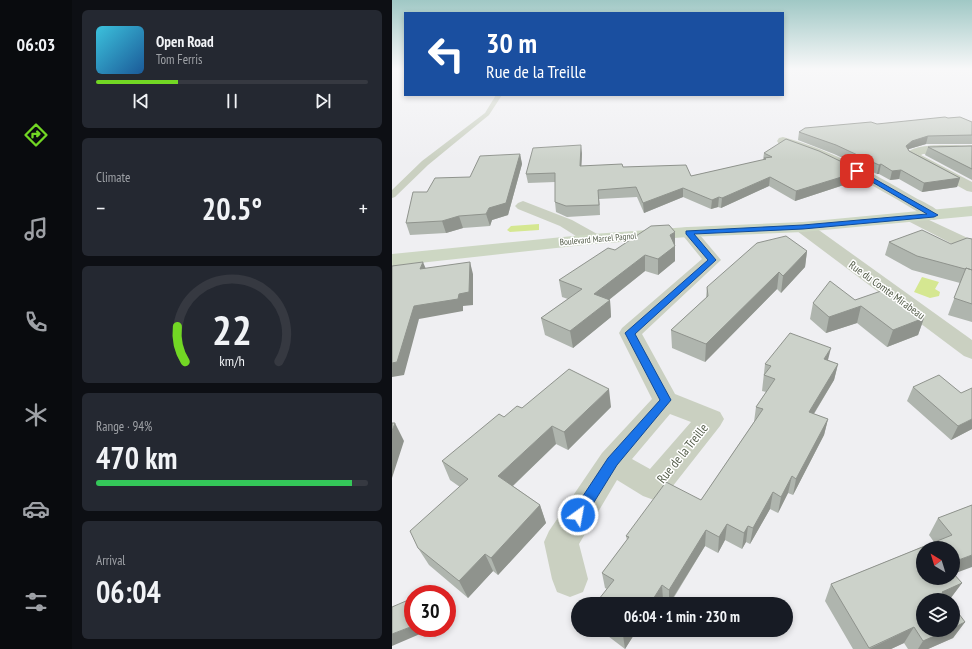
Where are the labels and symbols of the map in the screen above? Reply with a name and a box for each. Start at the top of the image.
pin [840,154,874,188]
street label: Boulevard Marcel Pagnol [559,230,638,247]
street label: Rue du Comte Mirabeau [846,258,928,322]
street label: Rue de la Treille [653,420,712,487]
position arrow [557,494,599,536]
north arrow [916,541,960,585]
speed limit sign: 30 [404,585,456,637]

